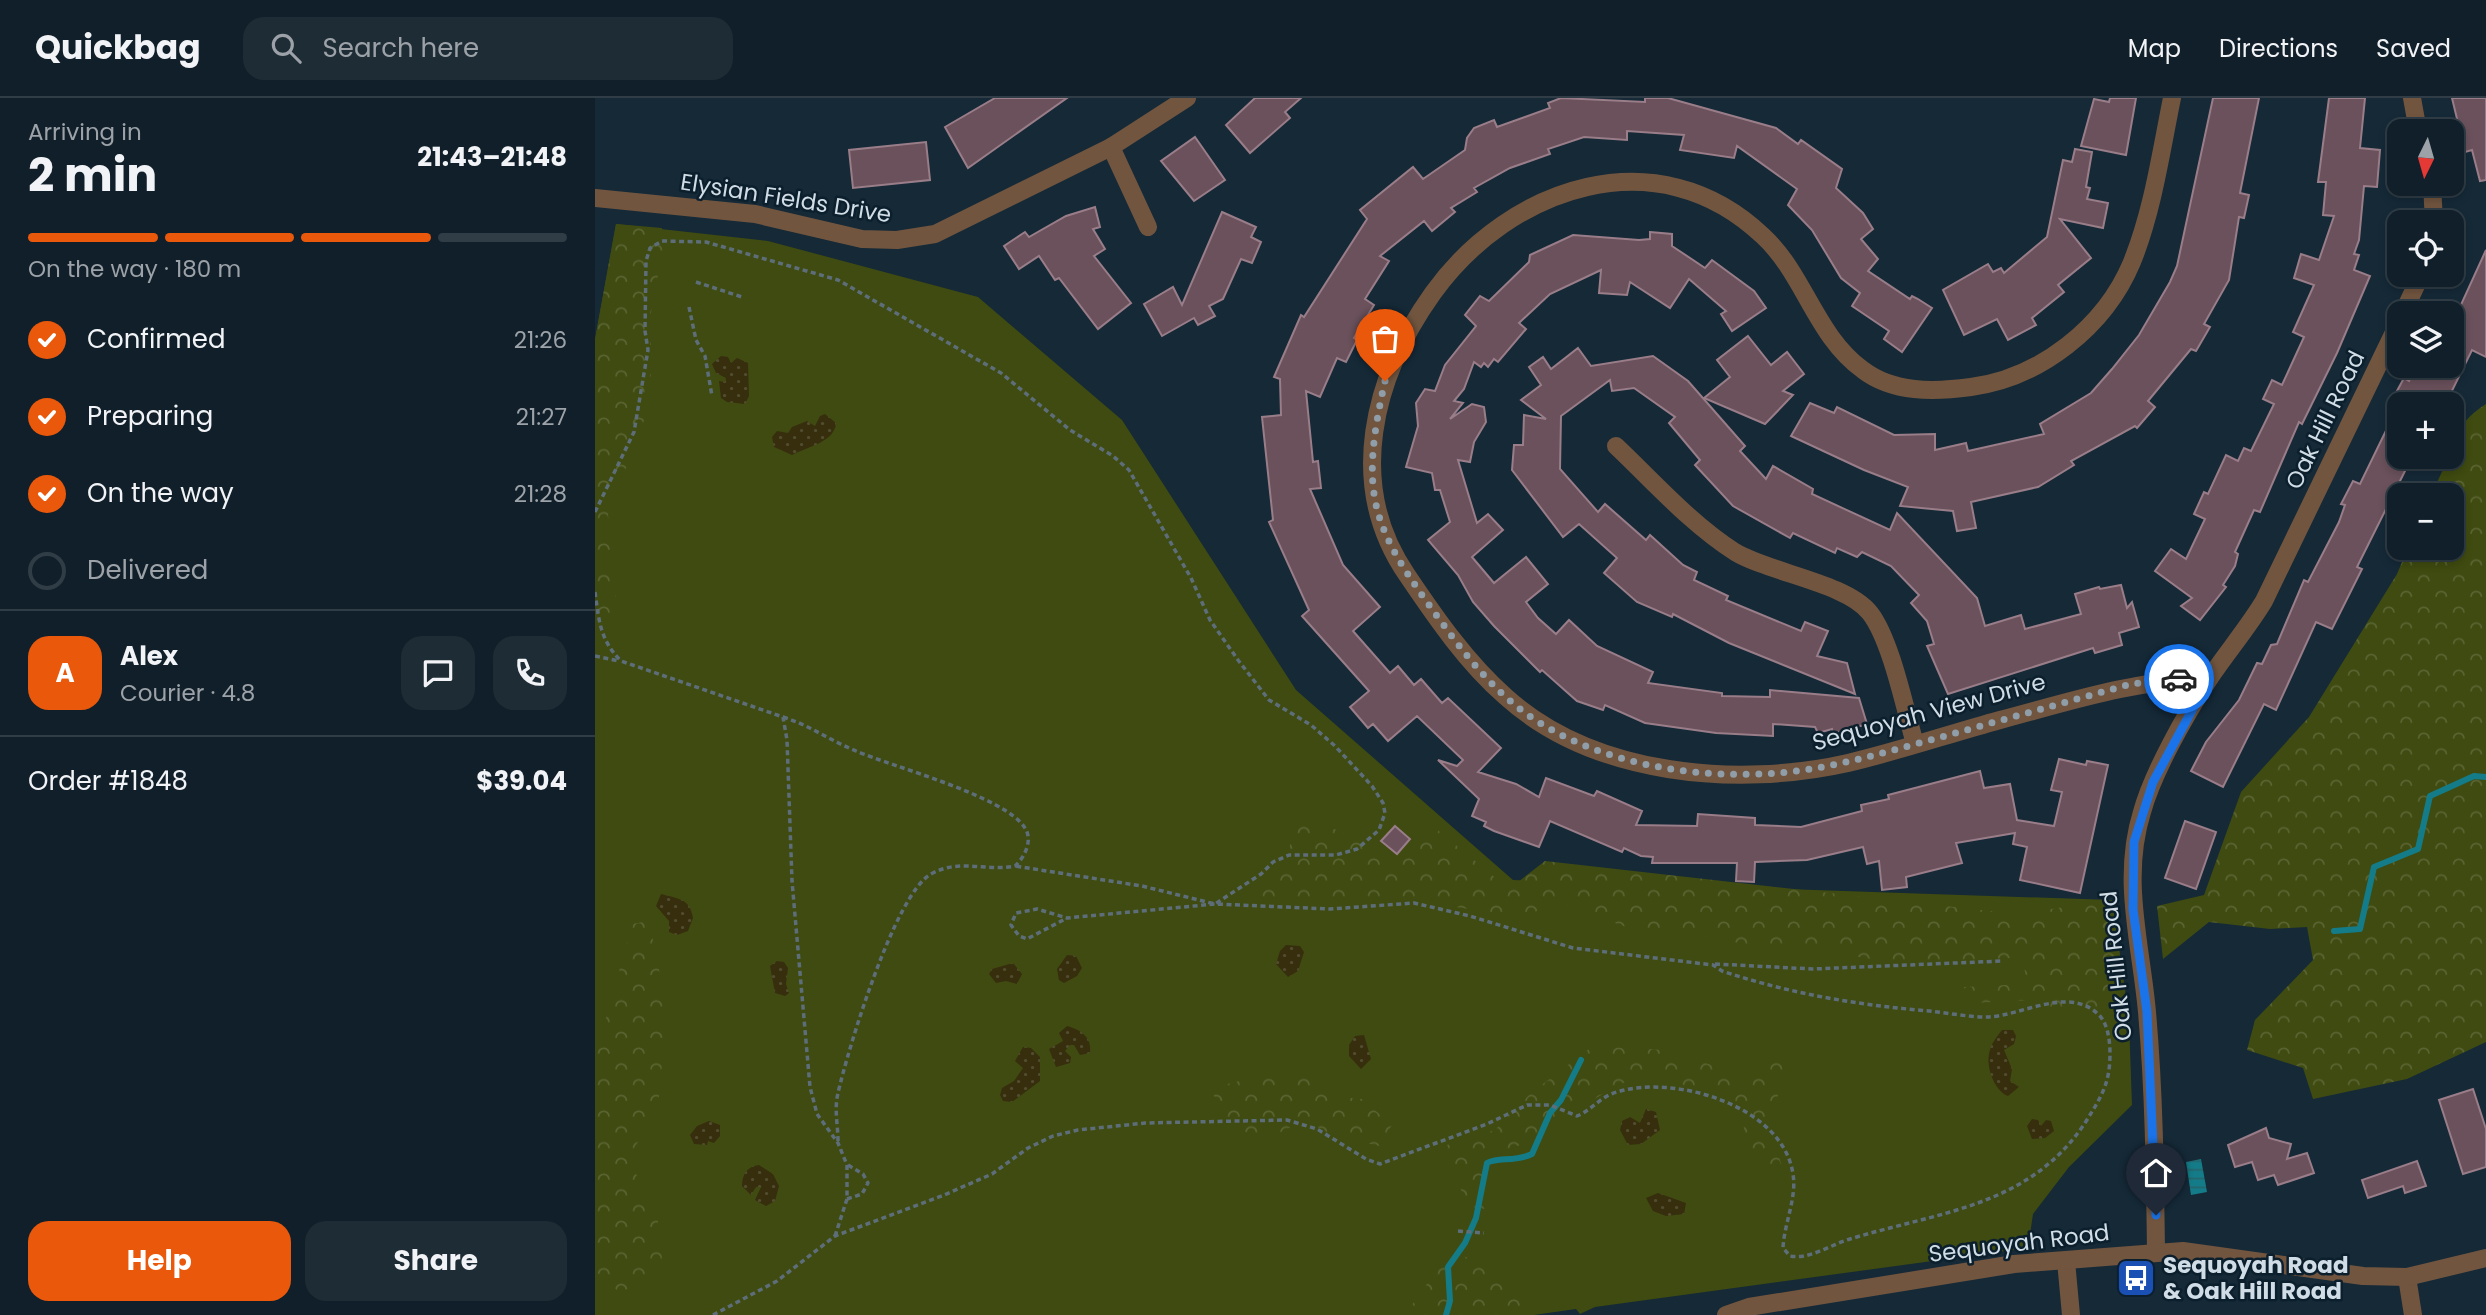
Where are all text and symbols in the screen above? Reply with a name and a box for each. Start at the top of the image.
search box [243,17,733,80]
text: Quickbag [35,24,201,71]
icon: search [267,29,305,67]
text: Search here [323,30,479,66]
text: Map [2128,32,2181,65]
text: Directions [2219,32,2338,65]
text: Saved [2376,32,2451,65]
text: Arriving in [28,116,142,148]
north arrow [2387,119,2464,196]
map controls [2387,119,2464,560]
text: 21:43–21:48 [417,139,567,175]
text: 2 min [28,143,157,207]
street label: Elysian Fields Drive [678,166,894,230]
button: locate [2387,210,2464,287]
text: On the way · 180 m [28,253,241,285]
button: layers [2387,301,2464,378]
pin [1355,309,1415,381]
icon: bag [1366,320,1404,358]
icon: check [28,321,66,359]
text: Confirmed [87,321,225,357]
text: 21:26 [514,324,567,356]
street label: Oak Hill Road [2278,345,2372,495]
button: + [2387,392,2464,469]
icon: check [28,398,66,436]
text: Preparing [87,398,213,434]
text: 21:27 [516,401,567,433]
icon: check [28,475,66,513]
text: On the way [87,475,234,511]
text: 21:28 [514,478,567,510]
button: − [2387,483,2464,560]
text: Delivered [87,552,208,588]
button: chat [401,636,475,710]
button: phone [493,636,567,710]
text: Alex [120,638,178,674]
courier [2144,644,2214,714]
text: A [55,655,75,691]
icon: car [2160,660,2198,698]
street label: Sequoyah View Drive [1809,665,2049,759]
text: Courier · 4.8 [120,677,255,709]
text: Order #1848 [28,763,188,799]
text: $39.04 [476,763,567,799]
street label: Oak Hill Road [2092,890,2140,1042]
pin [2126,1143,2186,1215]
icon: home [2137,1154,2175,1192]
street label: Sequoyah Road [1927,1216,2111,1270]
button: Help [28,1221,291,1301]
button: Share [305,1221,567,1301]
place label: Sequoyah Road & Oak Hill Road [2163,1249,2349,1307]
bus stop icon: Sequoyah Road & Oak Hill Road [2115,1257,2157,1299]

